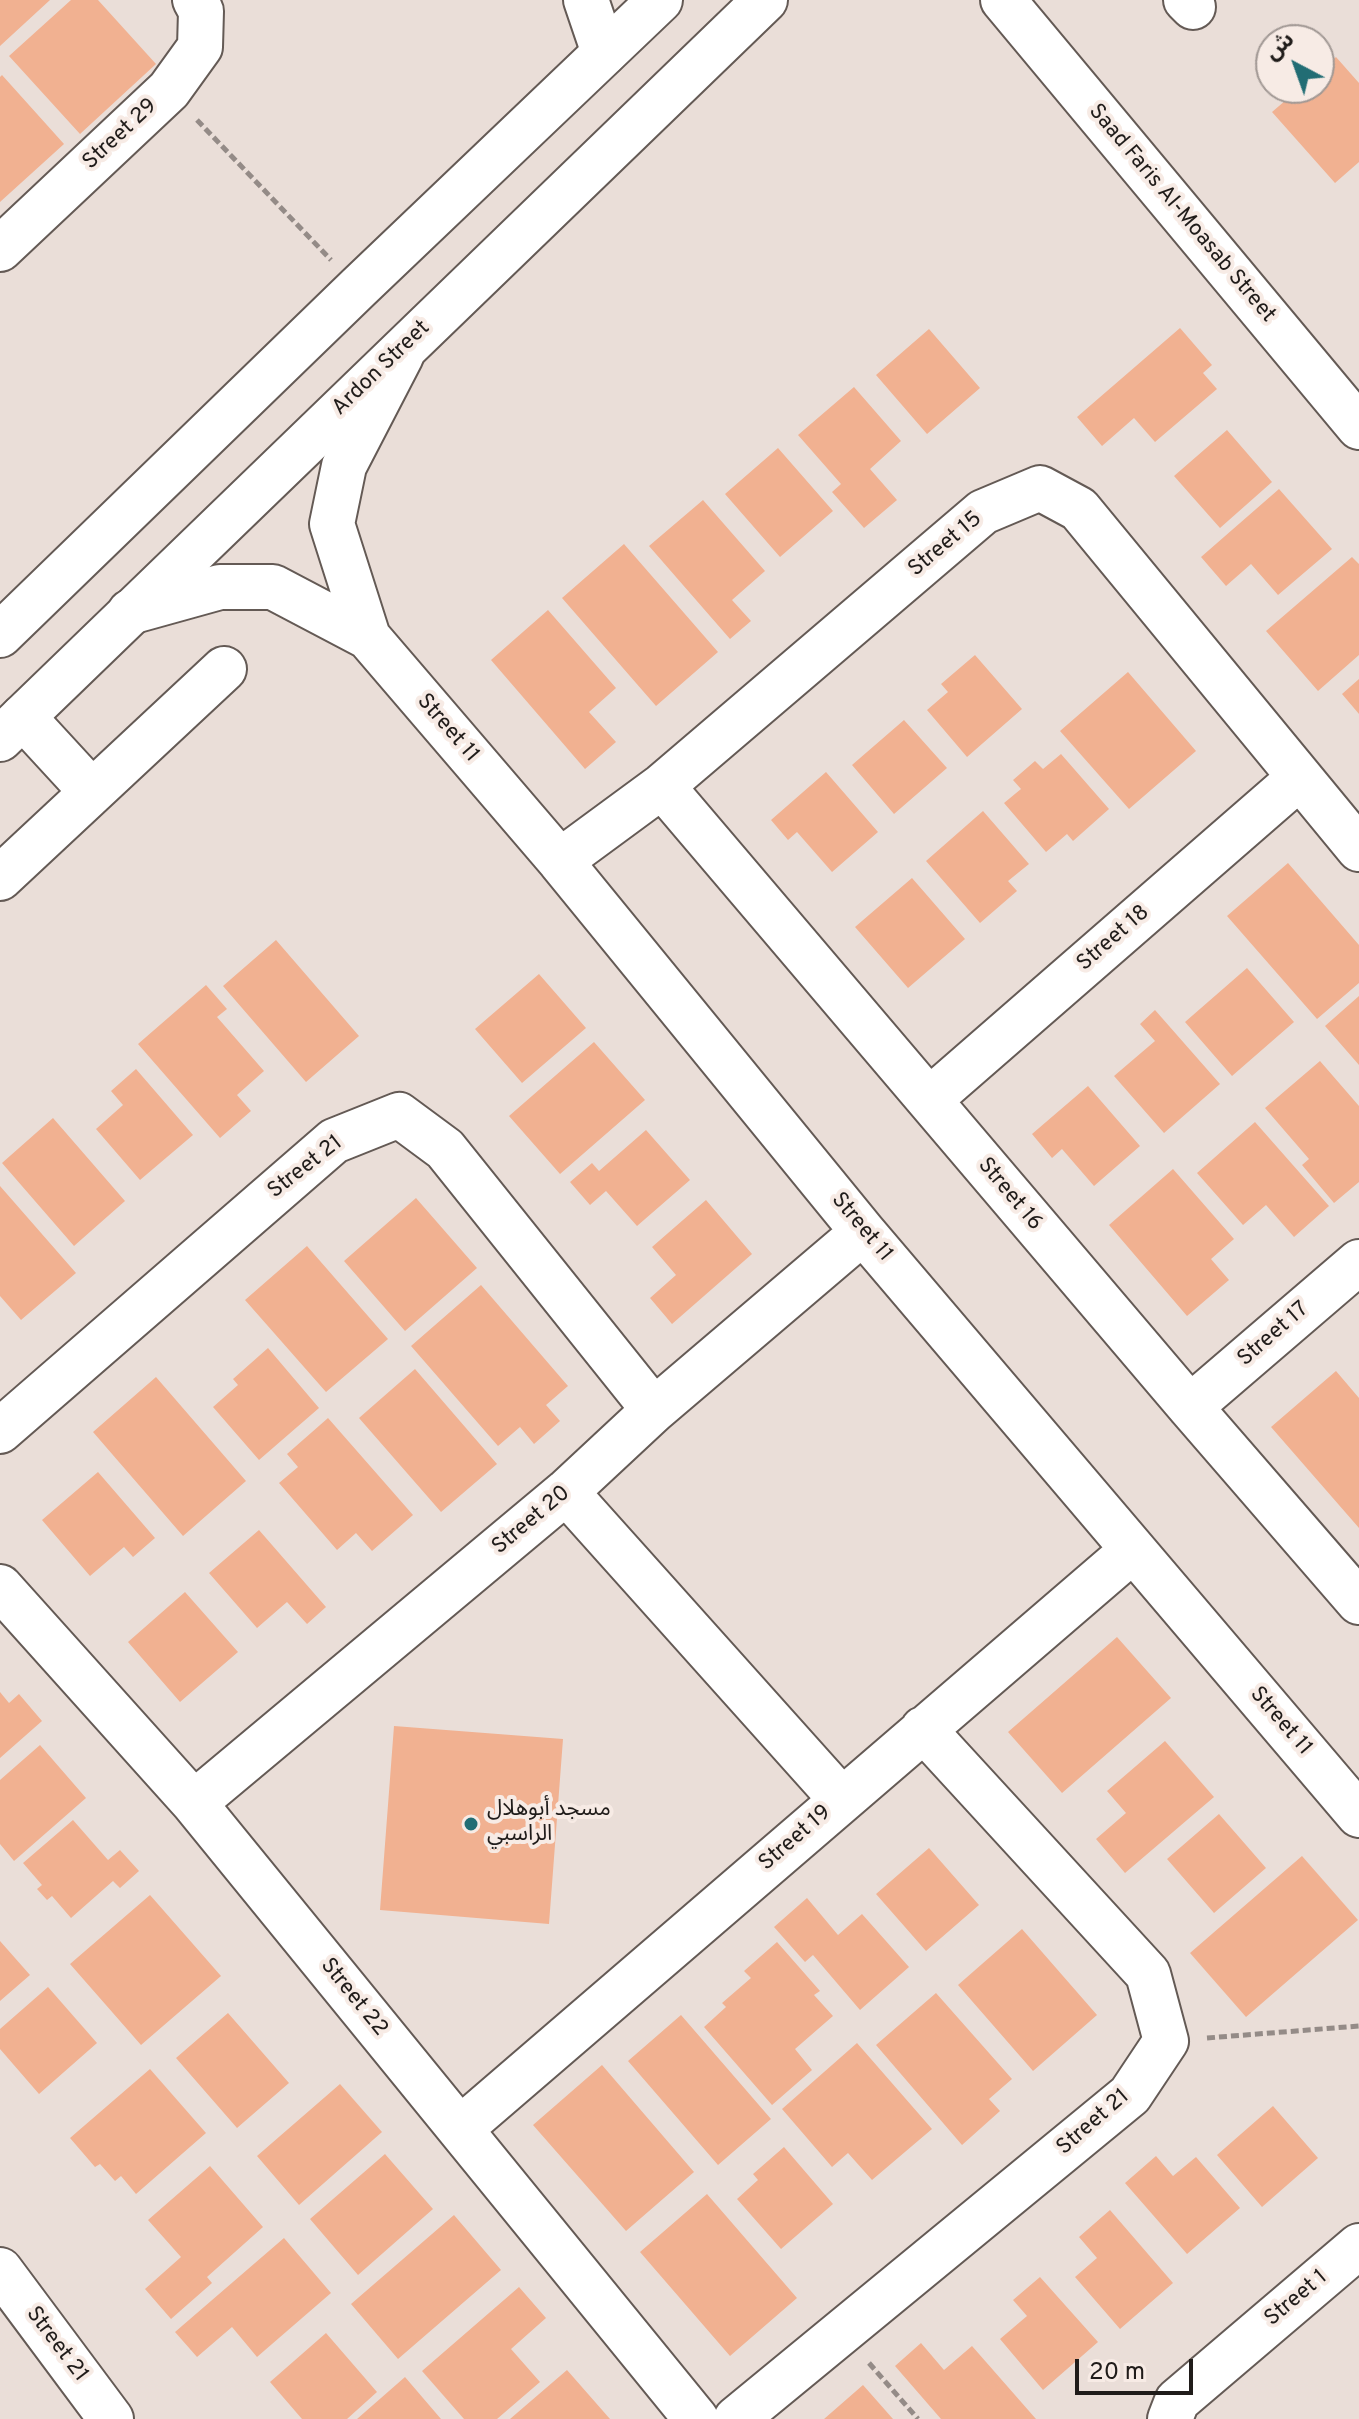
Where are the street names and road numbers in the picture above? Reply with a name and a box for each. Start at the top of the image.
street label: Street 29 [78,94,164,176]
street label: Saad Faris Al-Moasab Street [1082,99,1280,329]
street label: Ardon Street [328,316,436,422]
street label: Street 15 [904,507,988,583]
street label: Street 11 [410,689,484,769]
street label: Street 18 [1072,900,1156,978]
street label: Street 21 [263,1131,349,1205]
street label: Street 16 [971,1153,1047,1237]
street label: Street 11 [824,1188,898,1268]
street label: Street 17 [1233,1297,1315,1373]
street label: Street 20 [488,1481,576,1561]
street label: Street 11 [1243,1682,1317,1762]
street label: Street 19 [754,1800,838,1878]
street label: Street 22 [314,1954,392,2042]
street label: Street 21 [1052,2084,1136,2162]
street label: Street 1 [1260,2265,1334,2333]
street label: Street 21 [19,2302,93,2388]

